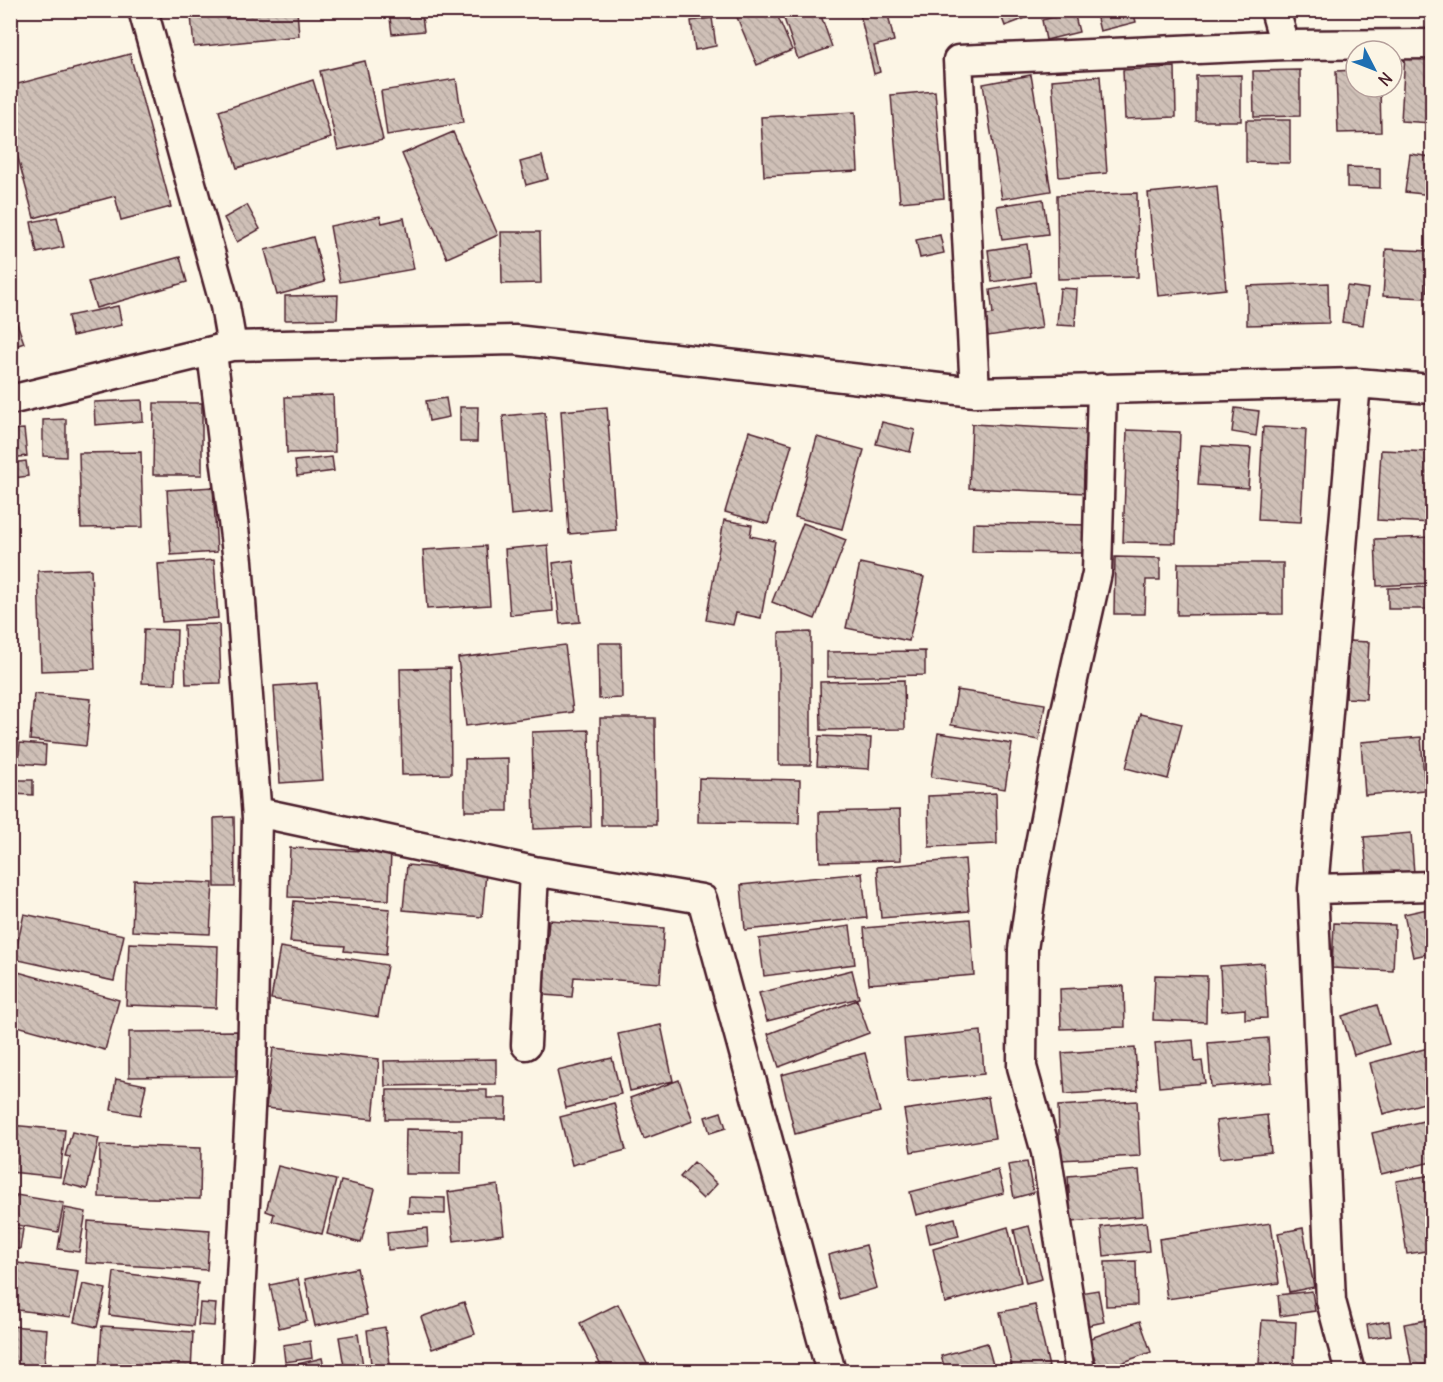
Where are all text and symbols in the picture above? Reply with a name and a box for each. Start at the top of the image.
north arrow [1344,39,1404,99]
text: N [1374,68,1396,90]

